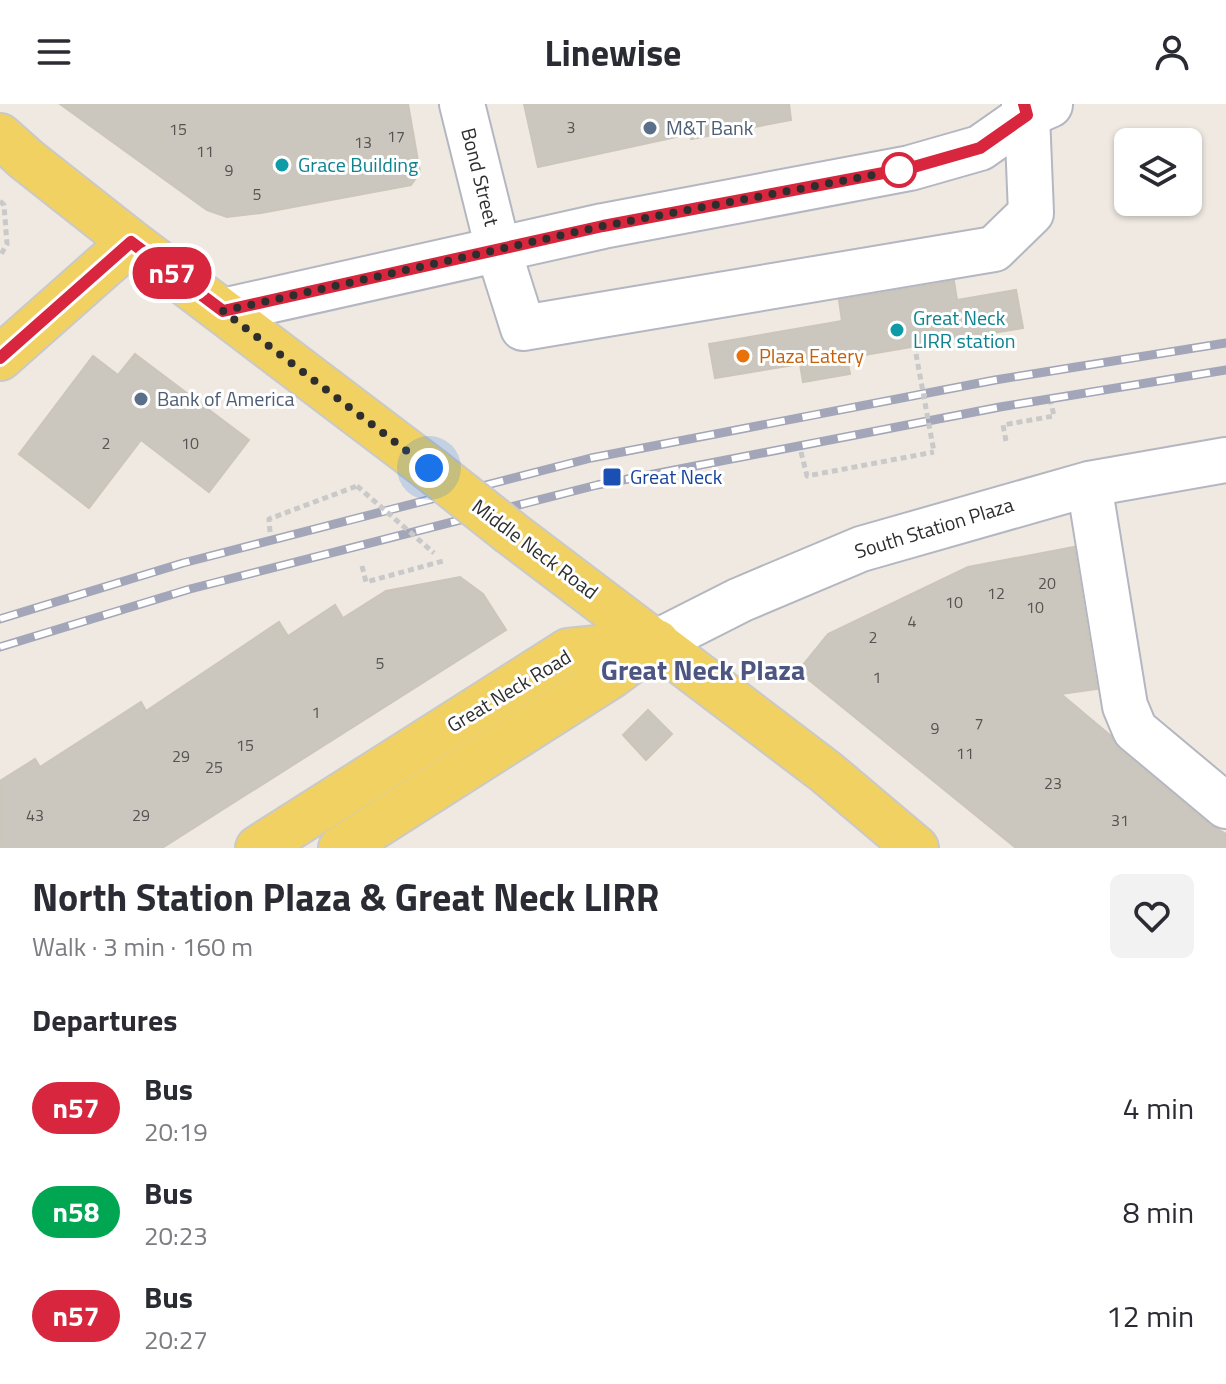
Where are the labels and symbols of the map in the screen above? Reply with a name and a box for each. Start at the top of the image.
place label: M&T Bank [666,112,754,143]
house number: 3 [567,115,575,139]
house number: 15 [169,117,187,141]
marker: M&T Bank [641,119,659,137]
house number: 17 [387,124,405,148]
street label: Bond Street [453,125,508,229]
house number: 13 [354,130,372,154]
house number: 11 [196,139,214,163]
place label: Grace Building [298,149,418,180]
unlabelled marker [882,153,916,187]
marker: Grace Building [273,156,291,174]
house number: 9 [225,158,234,182]
house number: 5 [253,182,262,206]
line badge: n57 [126,247,218,299]
place label: Great Neck LIRR station [913,302,1016,356]
marker: Great Neck LIRR station [888,321,906,339]
place label: Plaza Eatery [759,340,864,371]
marker: Plaza Eatery [734,347,752,365]
place label: Bank of America [157,383,294,414]
marker: Bank of America [132,390,150,408]
house number: 2 [102,431,110,455]
house number: 10 [181,431,199,455]
your location [409,448,449,488]
place label: Great Neck [630,461,723,492]
marker: Great Neck [601,466,623,488]
street label: South Station Plaza [851,489,1017,566]
street label: Middle Neck Road [466,491,605,606]
house number: 20 [1038,571,1056,595]
house number: 12 [987,581,1005,605]
house number: 10 [945,590,963,614]
house number: 10 [1026,595,1044,619]
house number: 4 [908,609,917,633]
house number: 2 [869,625,877,649]
street label: Great Neck Road [441,641,577,740]
district label: Great Neck Plaza [601,648,805,691]
house number: 5 [376,651,385,675]
house number: 1 [873,665,881,689]
house number: 1 [312,700,320,724]
house number: 7 [975,711,983,735]
house number: 9 [931,716,940,740]
house number: 15 [236,733,254,757]
house number: 11 [956,741,974,765]
house number: 29 [172,744,190,768]
house number: 25 [205,755,223,779]
house number: 23 [1044,771,1062,795]
house number: 43 [26,803,44,827]
house number: 29 [132,803,150,827]
house number: 31 [1111,808,1129,832]

